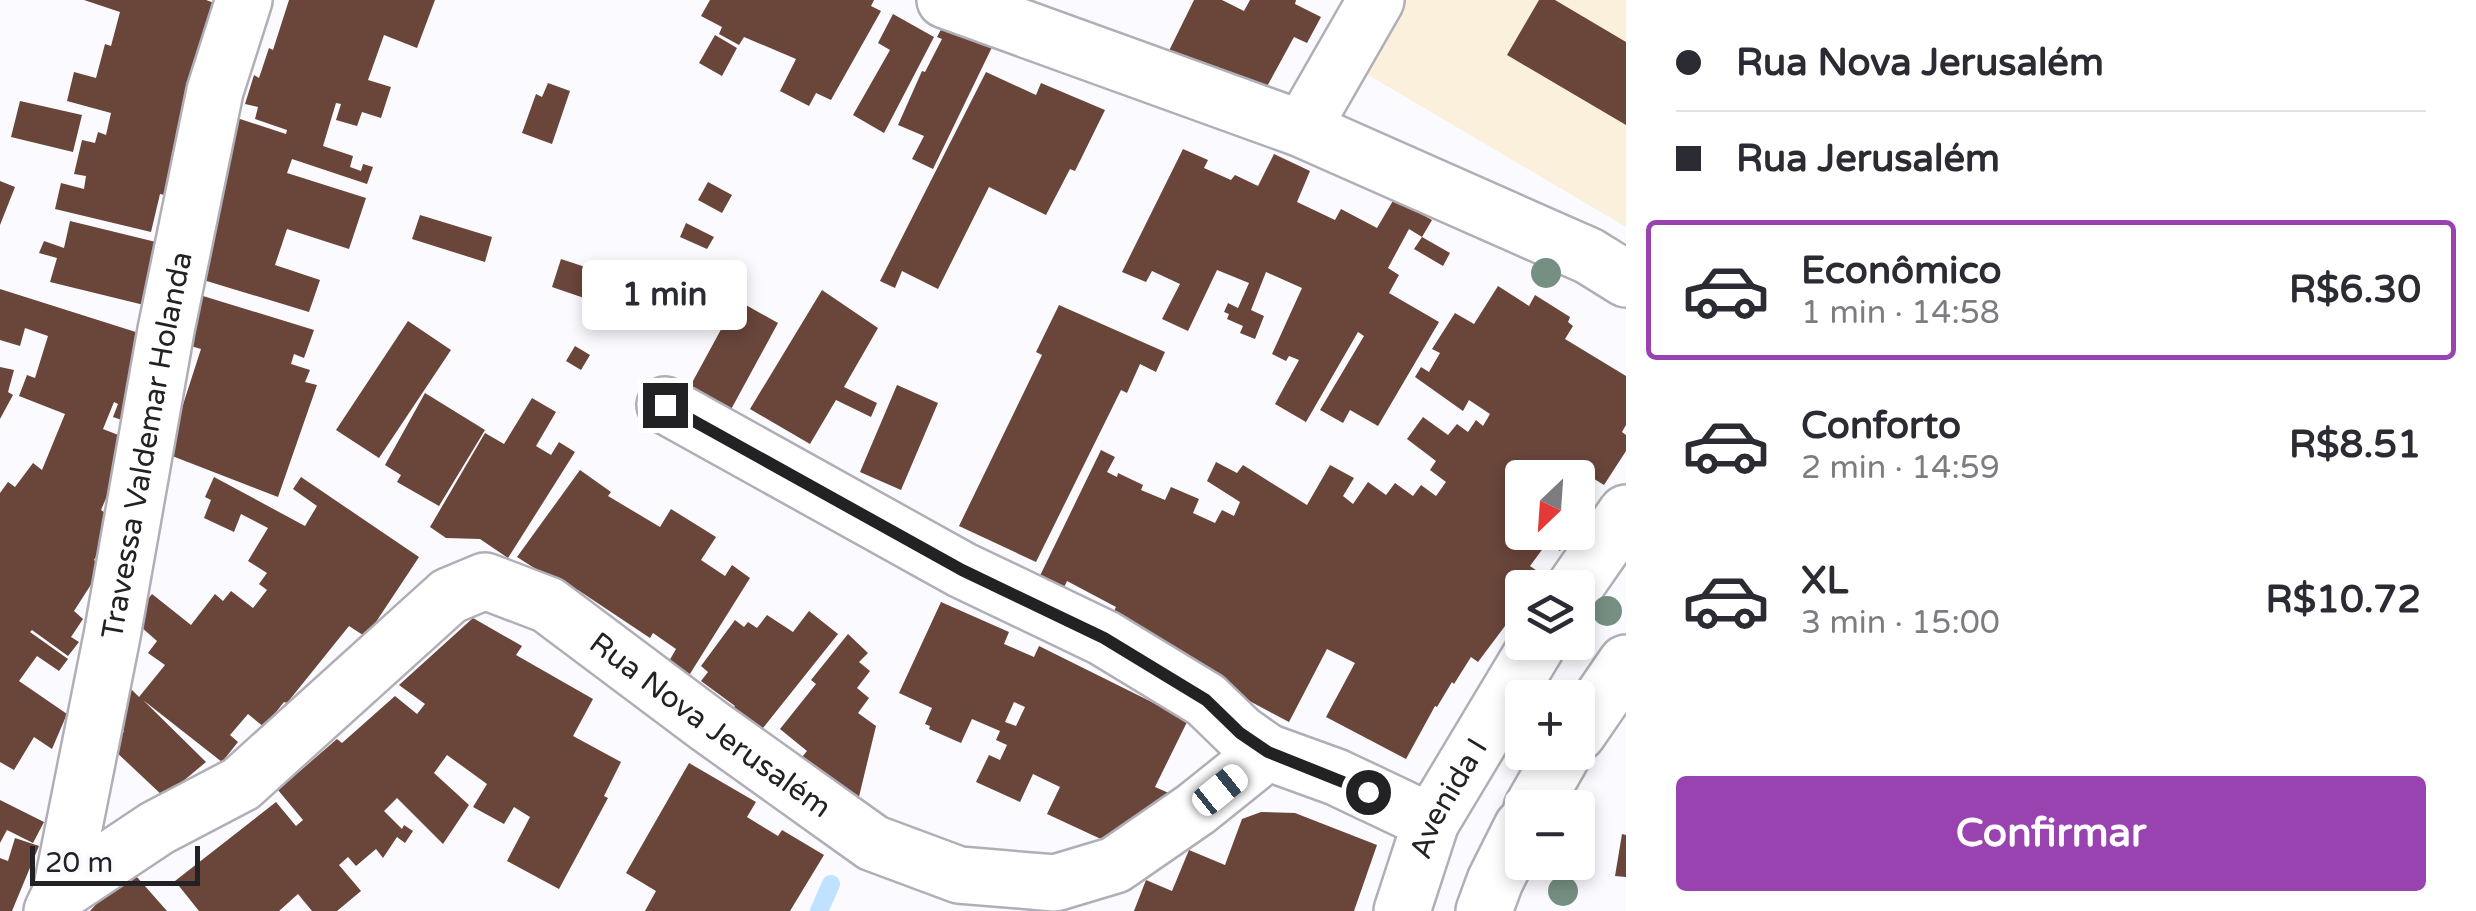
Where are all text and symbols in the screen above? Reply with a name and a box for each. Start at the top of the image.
text: Rua Nova Jerusalém [1736,40,2104,86]
text: Rua Jerusalém [1736,136,2000,182]
icon: car [1681,245,1771,335]
street label: Travessa Valdemar Holanda [94,248,201,642]
text: Econômico [1801,248,2002,294]
callout: 1 min [582,260,748,330]
text: R$6.30 [2289,267,2421,313]
text: 1 min [622,276,707,314]
text: 1 min · 14:58 [1801,294,2000,332]
route end [643,383,688,428]
icon: car [1681,400,1771,490]
text: Conforto [1801,403,1961,449]
text: R$8.51 [2289,422,2421,468]
text: 2 min · 14:59 [1801,449,2000,487]
north arrow [1505,460,1595,550]
map controls [1505,460,1595,880]
icon: car [1681,555,1771,645]
text: XL [1801,558,1848,604]
button: layers [1505,570,1595,660]
text: R$10.72 [2266,577,2421,623]
text: 3 min · 15:00 [1801,604,2000,642]
street label: Rua Nova Jerusalém [582,625,838,826]
button: + [1505,680,1595,770]
street label: Avenida I [1402,732,1496,864]
car [1187,759,1253,821]
route start [1346,770,1391,815]
button: Confirmar [1676,776,2426,891]
button: − [1505,790,1595,880]
scale bar [30,841,200,886]
text: 20 m [45,846,113,880]

